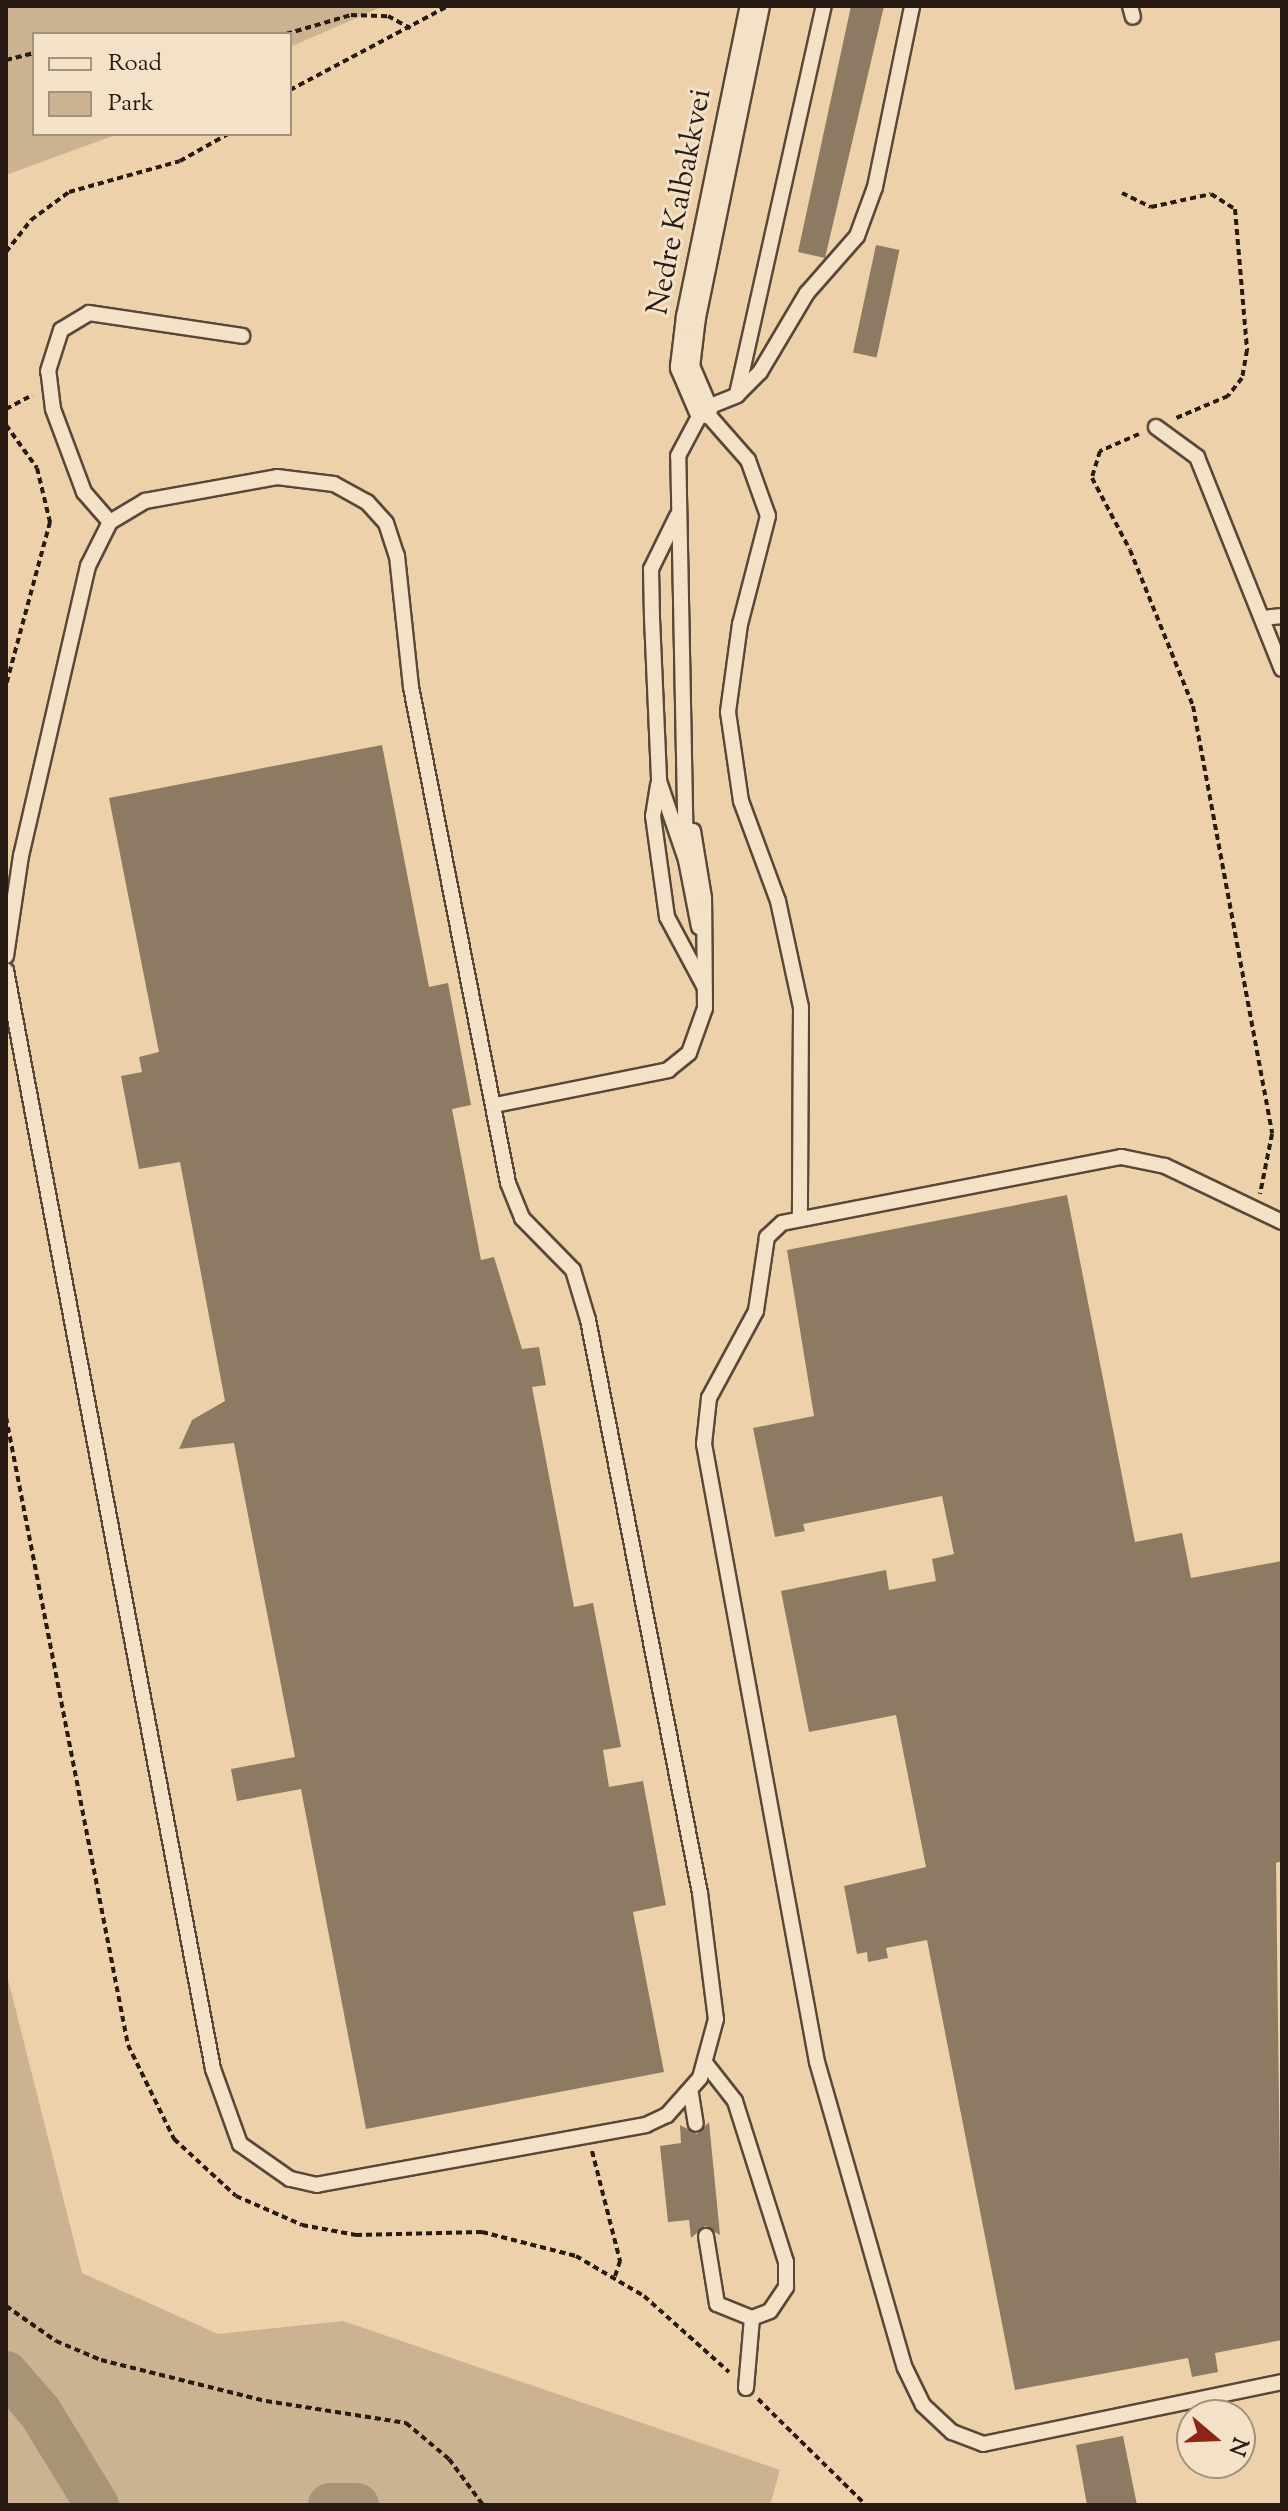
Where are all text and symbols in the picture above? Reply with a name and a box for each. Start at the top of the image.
legend [32,32,292,136]
text: Road [108,47,162,81]
street label: Nedre Kalbakkvei [641,86,721,318]
text: Park [108,87,154,121]
north arrow [1176,2399,1256,2479]
text: N [1219,2433,1255,2460]

